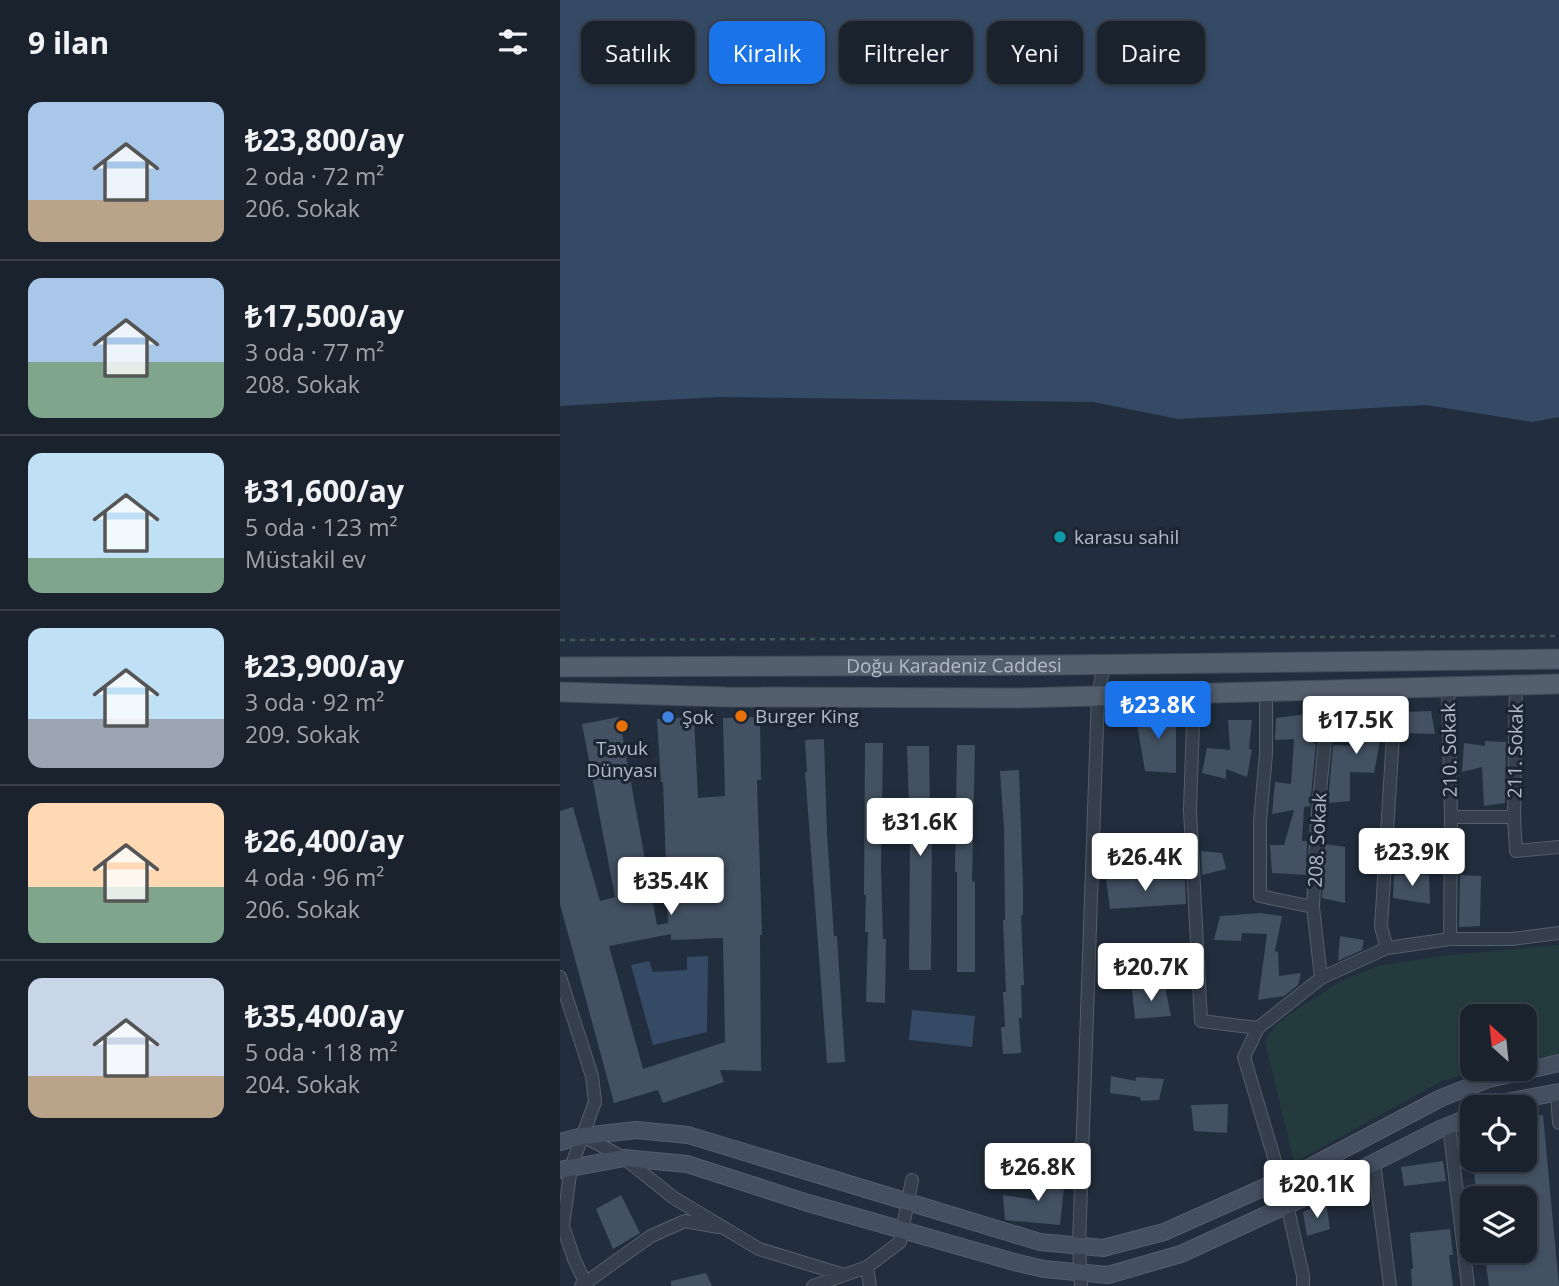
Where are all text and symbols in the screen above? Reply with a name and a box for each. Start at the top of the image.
chip: Satılık [581,21,695,84]
chip: Kiralık [709,21,825,84]
chip: Filtreler [839,21,973,84]
chip: Yeni [987,21,1083,84]
chip: Daire [1097,21,1205,84]
text: 9 ilan [28,22,109,63]
icon: filters [494,23,532,61]
text: ₺23,800/ay [245,119,404,160]
icon: home [84,130,168,214]
text: 2 oda · 72 m² [245,160,384,192]
text: 206. Sokak [245,192,360,224]
text: ₺17,500/ay [245,295,404,336]
icon: home [84,306,168,390]
text: 3 oda · 77 m² [245,336,384,368]
text: 208. Sokak [245,368,360,400]
text: ₺31,600/ay [245,470,404,511]
icon: home [84,481,168,565]
text: 5 oda · 123 m² [245,511,398,543]
place label: karasu sahil [1074,524,1179,550]
marker: karasu sahil [1052,529,1068,545]
text: Müstakil ev [245,543,366,575]
text: ₺23,900/ay [245,645,404,686]
street label: Doğu Karadeniz Caddesi [846,652,1062,679]
icon: home [84,656,168,740]
pin: ₺23.8K [1101,682,1215,741]
text: 3 oda · 92 m² [245,686,384,718]
text: ₺23.8K [1121,688,1195,720]
pin: ₺17.5K [1299,696,1413,756]
street label: 210. Sokak [1435,702,1463,798]
place label: Burger King [755,703,859,729]
text: ₺17.5K [1319,703,1393,735]
street label: 211. Sokak [1501,703,1529,799]
place label: Şok [682,704,714,730]
marker: Burger King [733,708,749,724]
marker: Şok [660,709,676,725]
text: 209. Sokak [245,718,360,750]
marker: Tavuk Dünyası [614,718,630,734]
place label: Tavuk Dünyası [586,735,658,783]
street label: 208. Sokak [1302,792,1332,888]
pin: ₺31.6K [863,798,977,858]
text: ₺31.6K [883,805,957,837]
text: ₺26,400/ay [245,820,404,861]
pin: ₺23.9K [1355,828,1469,888]
icon: home [84,831,168,915]
pin: ₺26.4K [1088,834,1202,893]
text: ₺23.9K [1375,835,1449,867]
text: ₺26.4K [1108,840,1182,872]
pin: ₺35.4K [614,858,728,917]
text: 4 oda · 96 m² [245,861,384,893]
text: ₺35.4K [634,864,708,896]
text: 206. Sokak [245,893,360,925]
pin: ₺20.7K [1094,944,1208,1003]
text: ₺20.7K [1114,950,1188,982]
text: ₺35,400/ay [245,995,404,1036]
north arrow [1460,1004,1536,1082]
map controls [1460,1004,1537,1263]
icon: home [84,1006,168,1090]
text: 5 oda · 118 m² [245,1036,398,1068]
text: 204. Sokak [245,1068,360,1100]
button: locate [1460,1095,1537,1172]
pin: ₺26.8K [981,1144,1095,1203]
text: ₺26.8K [1001,1150,1075,1182]
pin: ₺20.1K [1260,1160,1374,1220]
text: ₺20.1K [1280,1167,1354,1199]
button: layers [1460,1186,1537,1263]

